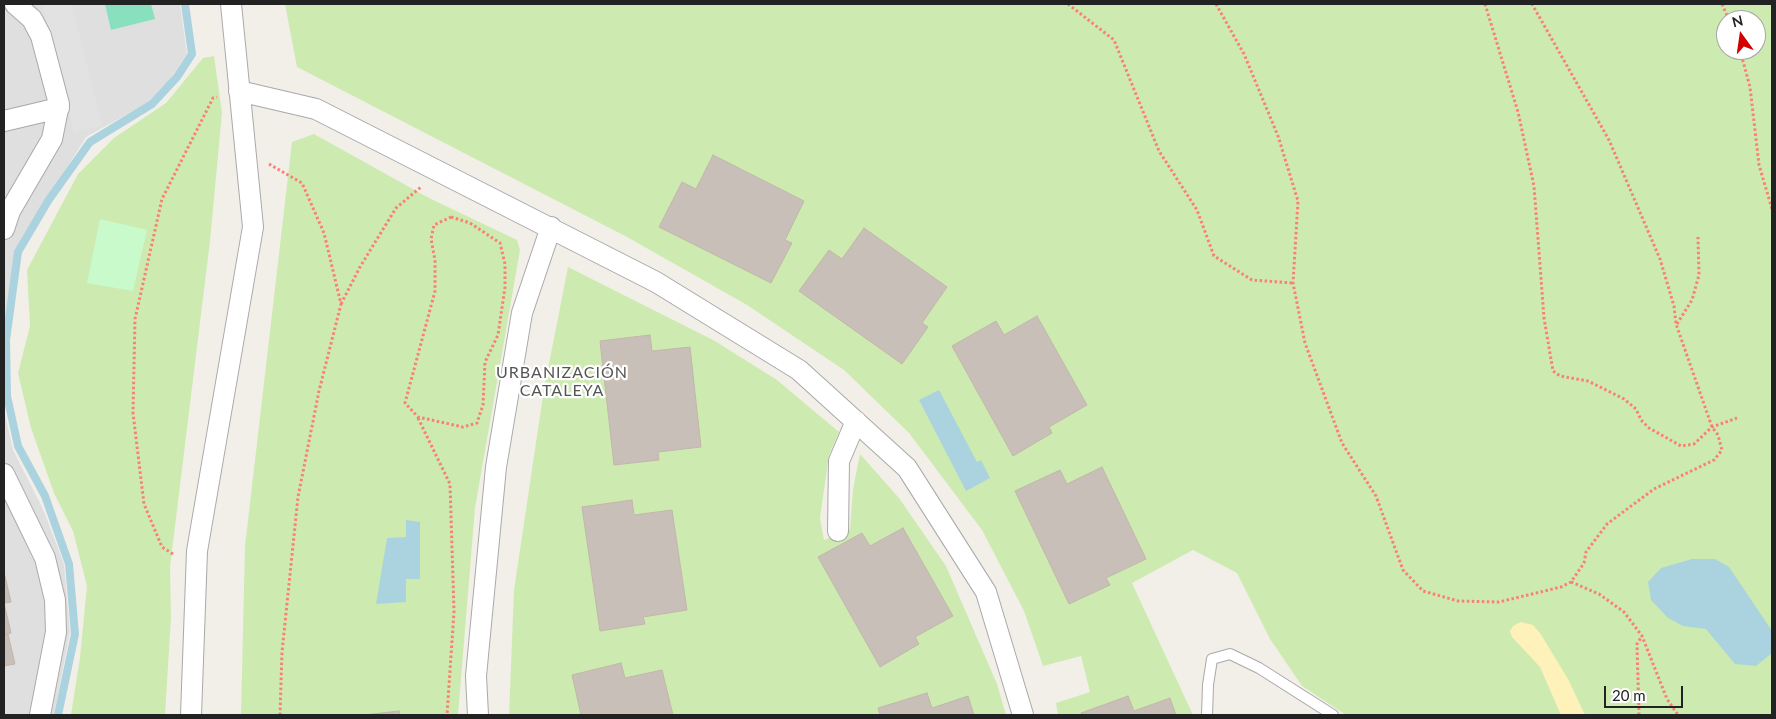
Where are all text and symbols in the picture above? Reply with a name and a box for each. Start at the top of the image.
north arrow [1716,10,1766,60]
text: N [1730,11,1745,30]
district label: URBANIZACIÓN CATALEYA [495,363,629,401]
scale bar [1606,676,1685,708]
text: 20 m [1612,686,1646,704]

